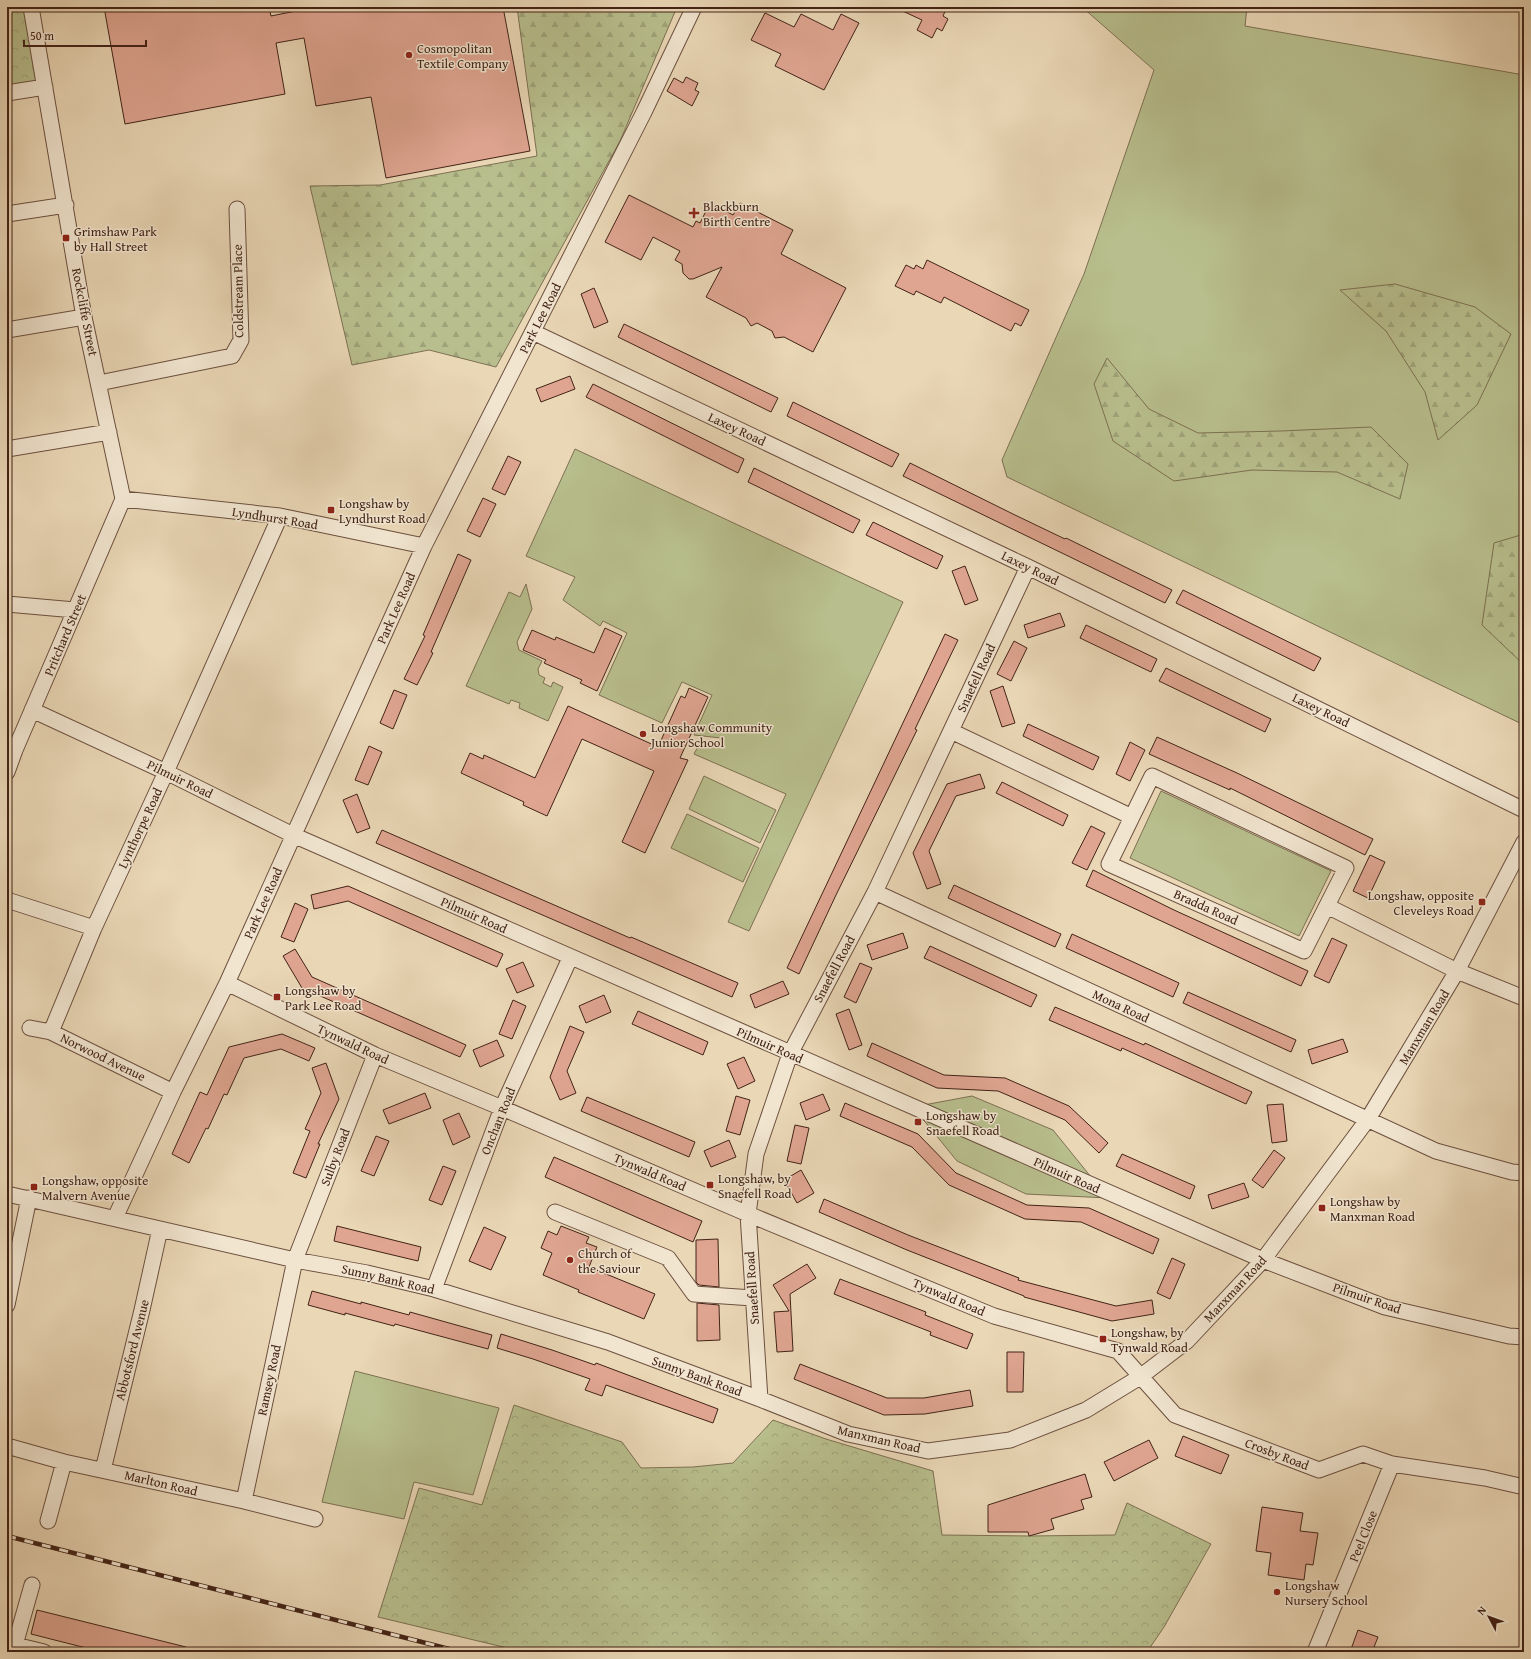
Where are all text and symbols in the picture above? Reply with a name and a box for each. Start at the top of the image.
scale bar [24,22,146,48]
text: 50 m [30,27,54,44]
place label: Cosmopolitan Textile Company [417,39,509,73]
marker: Cosmopolitan Textile Company [404,50,414,60]
place label: Blackburn Birth Centre [703,197,770,231]
marker: Blackburn Birth Centre [688,207,700,219]
place label: Grimshaw Park by Hall Street [74,222,157,256]
marker: Grimshaw Park by Hall Street [61,233,71,243]
street label: Coldstream Place [228,244,248,338]
street label: Rockcliffe Street [67,266,103,358]
street label: Park Lee Road [514,280,566,356]
street label: Laxey Road [705,407,769,451]
place label: Longshaw by Lyndhurst Road [339,494,426,528]
street label: Lyndhurst Road [231,502,319,534]
marker: Longshaw by Lyndhurst Road [326,505,336,515]
street label: Laxey Road [998,546,1062,590]
street label: Park Lee Road [372,569,420,647]
street label: Pritchard Street [39,591,91,679]
street label: Snaefell Road [952,641,1000,715]
street label: Laxey Road [1289,688,1353,732]
place label: Longshaw Community Junior School [649,718,773,752]
marker: Longshaw Community Junior School [638,729,648,739]
street label: Pilmuir Road [144,755,216,803]
street label: Lynthorpe Road [113,784,167,872]
street label: Park Lee Road [239,864,287,942]
street label: Bradda Road [1171,884,1241,930]
place label: Longshaw, opposite Cleveleys Road [1368,886,1474,920]
street label: Pilmuir Road [438,892,510,938]
marker: Longshaw, opposite Cleveleys Road [1477,897,1487,907]
street label: Snaefell Road [808,932,860,1006]
place label: Longshaw by Park Lee Road [285,981,362,1015]
street label: Mona Road [1089,985,1153,1027]
street label: Manxman Road [1394,986,1454,1068]
marker: Longshaw by Park Lee Road [272,992,282,1002]
street label: Tynwald Road [314,1019,392,1069]
street label: Pilmuir Road [734,1022,806,1068]
street label: Norwood Avenue [57,1028,149,1086]
street label: Onchan Road [476,1084,520,1158]
place label: Longshaw by Snaefell Road [926,1106,1000,1140]
marker: Longshaw by Snaefell Road [913,1117,923,1127]
street label: Sulby Road [315,1125,355,1189]
street label: Tynwald Road [611,1148,689,1196]
street label: Pilmuir Road [1031,1152,1103,1198]
place label: Longshaw, by Snaefell Road [718,1169,792,1203]
place label: Longshaw, opposite Malvern Avenue [42,1171,148,1205]
marker: Longshaw, by Snaefell Road [705,1180,715,1190]
marker: Longshaw, opposite Malvern Avenue [29,1182,39,1192]
place label: Longshaw by Manxman Road [1330,1192,1415,1226]
marker: Longshaw by Manxman Road [1317,1203,1327,1213]
place label: Church of the Saviour [578,1244,641,1278]
street label: Snaefell Road [740,1251,764,1325]
street label: Manxman Road [1199,1251,1271,1327]
marker: Church of the Saviour [565,1255,575,1265]
street label: Sunny Bank Road [340,1259,436,1299]
street label: Tynwald Road [910,1273,988,1321]
street label: Pilmuir Road [1330,1277,1404,1319]
street label: Abbotsford Avenue [110,1297,154,1403]
place label: Longshaw, by Tynwald Road [1111,1323,1188,1357]
marker: Longshaw, by Tynwald Road [1098,1334,1108,1344]
street label: Ramsey Road [252,1343,286,1417]
street label: Sunny Bank Road [649,1351,745,1401]
street label: Manxman Road [836,1420,923,1458]
street label: Crosby Road [1242,1433,1312,1475]
street label: Marlton Road [123,1465,199,1501]
street label: Peel Close [1344,1507,1382,1565]
place label: Longshaw Nursery School [1285,1576,1368,1610]
marker: Longshaw Nursery School [1272,1587,1282,1597]
north arrow [1469,1597,1509,1637]
text: N [1473,1602,1490,1618]

